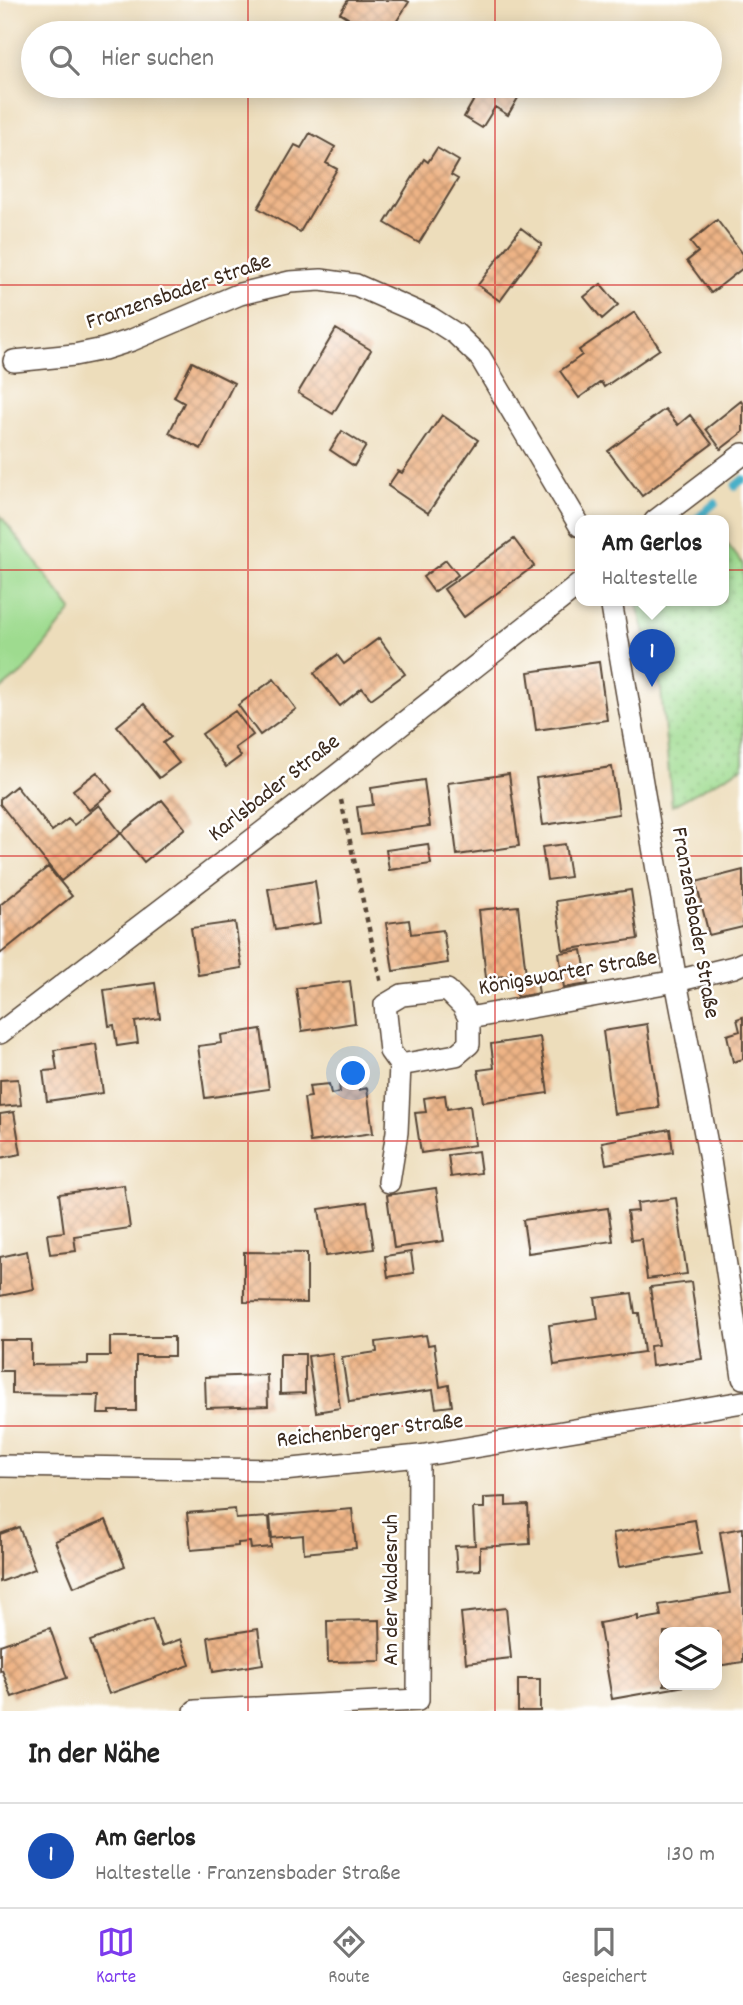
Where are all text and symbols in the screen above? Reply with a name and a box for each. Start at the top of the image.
search box [21,21,722,98]
icon: search [45,41,83,79]
text: Hier suchen [101,41,214,78]
street label: Franzensbader Straße [82,246,276,340]
popup [575,515,729,606]
text: Am Gerlos [602,526,702,563]
text: Haltestelle [602,563,698,596]
pin: 1 [629,629,675,687]
street label: Karlsbader Straße [202,727,348,851]
street label: Franzensbader Straße [661,825,727,1021]
street label: Königswarter Straße [476,942,660,1006]
your location [336,1056,370,1090]
street label: Reichenberger Straße [275,1406,465,1458]
street label: An der Waldesruh [376,1514,409,1666]
map controls [659,1627,722,1690]
button: layers [659,1627,722,1690]
text: In der Nähe [28,1735,160,1778]
text: Am Gerlos [95,1821,196,1858]
text: 1 [48,1839,54,1872]
text: 130 m [666,1839,715,1872]
text: Haltestelle · Franzensbader Straße [95,1858,401,1891]
tab: Karte [96,1923,136,1992]
tab: Route [328,1923,370,1992]
tab: Gespeichert [562,1923,647,1992]

